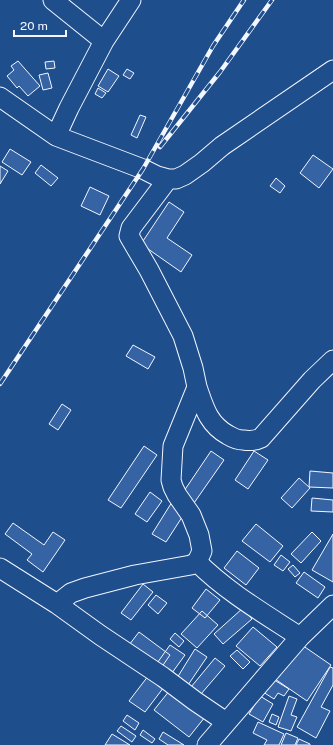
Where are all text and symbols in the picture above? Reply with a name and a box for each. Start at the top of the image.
scale bar [14,12,66,38]
text: 20 m [20,19,48,33]

